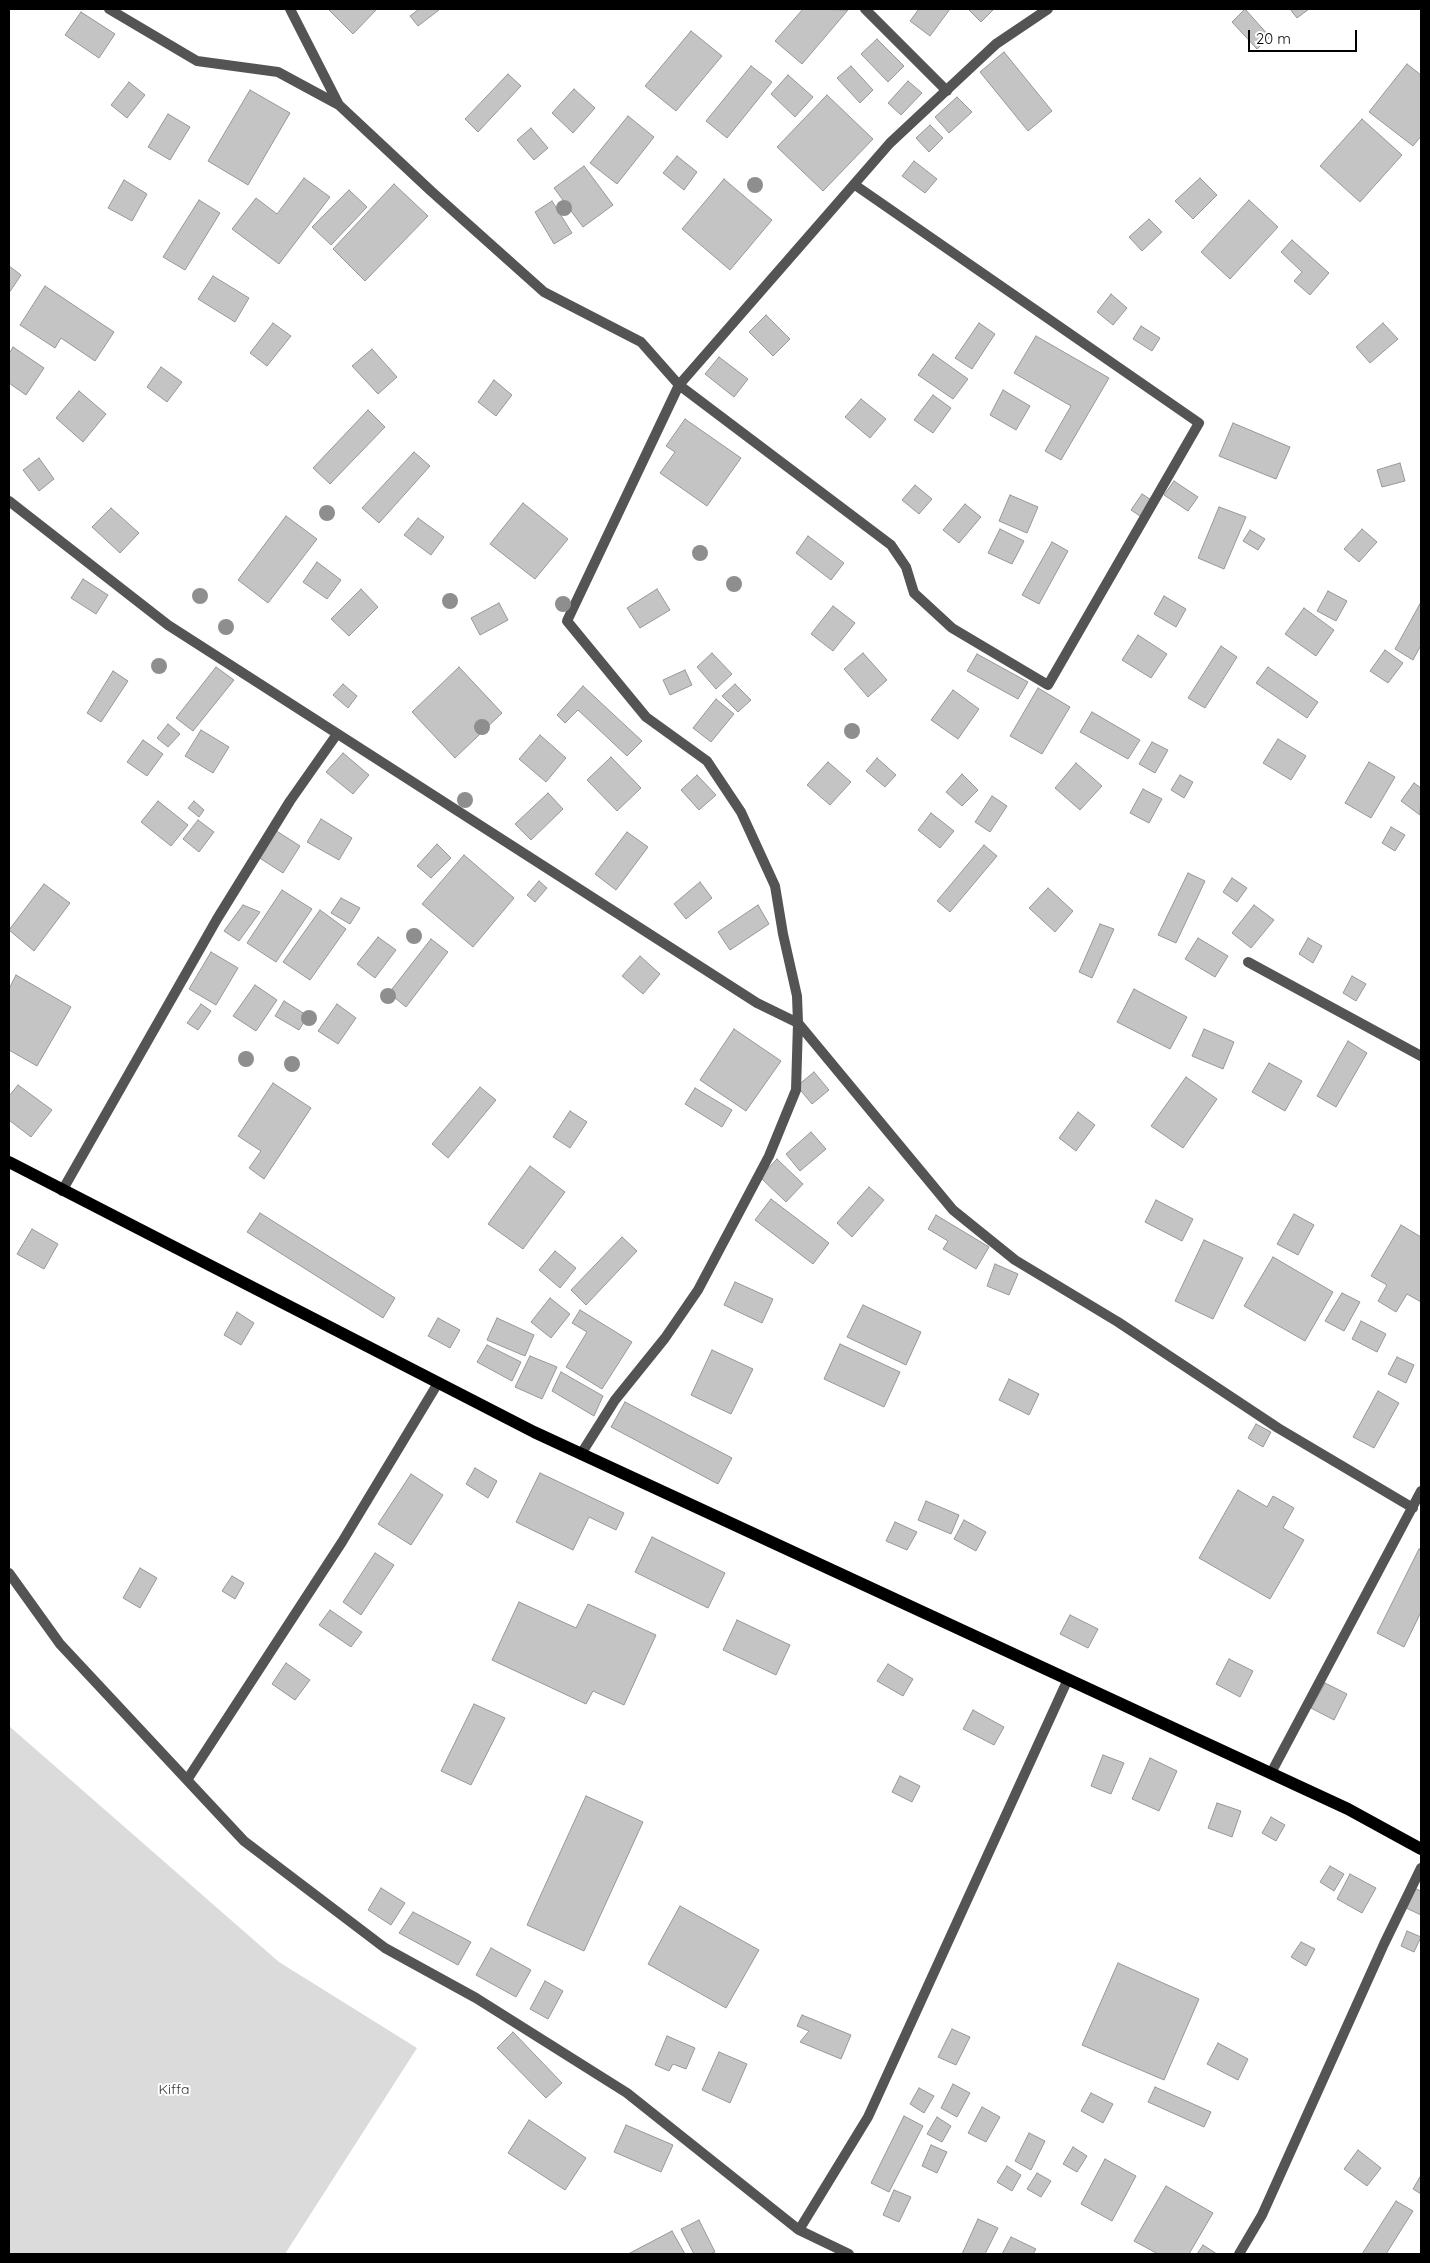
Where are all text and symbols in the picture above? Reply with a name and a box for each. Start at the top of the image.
scale bar [1250,20,1359,52]
text: 20 m [1256,29,1291,48]
park label: Kiffa [158,2082,190,2098]

